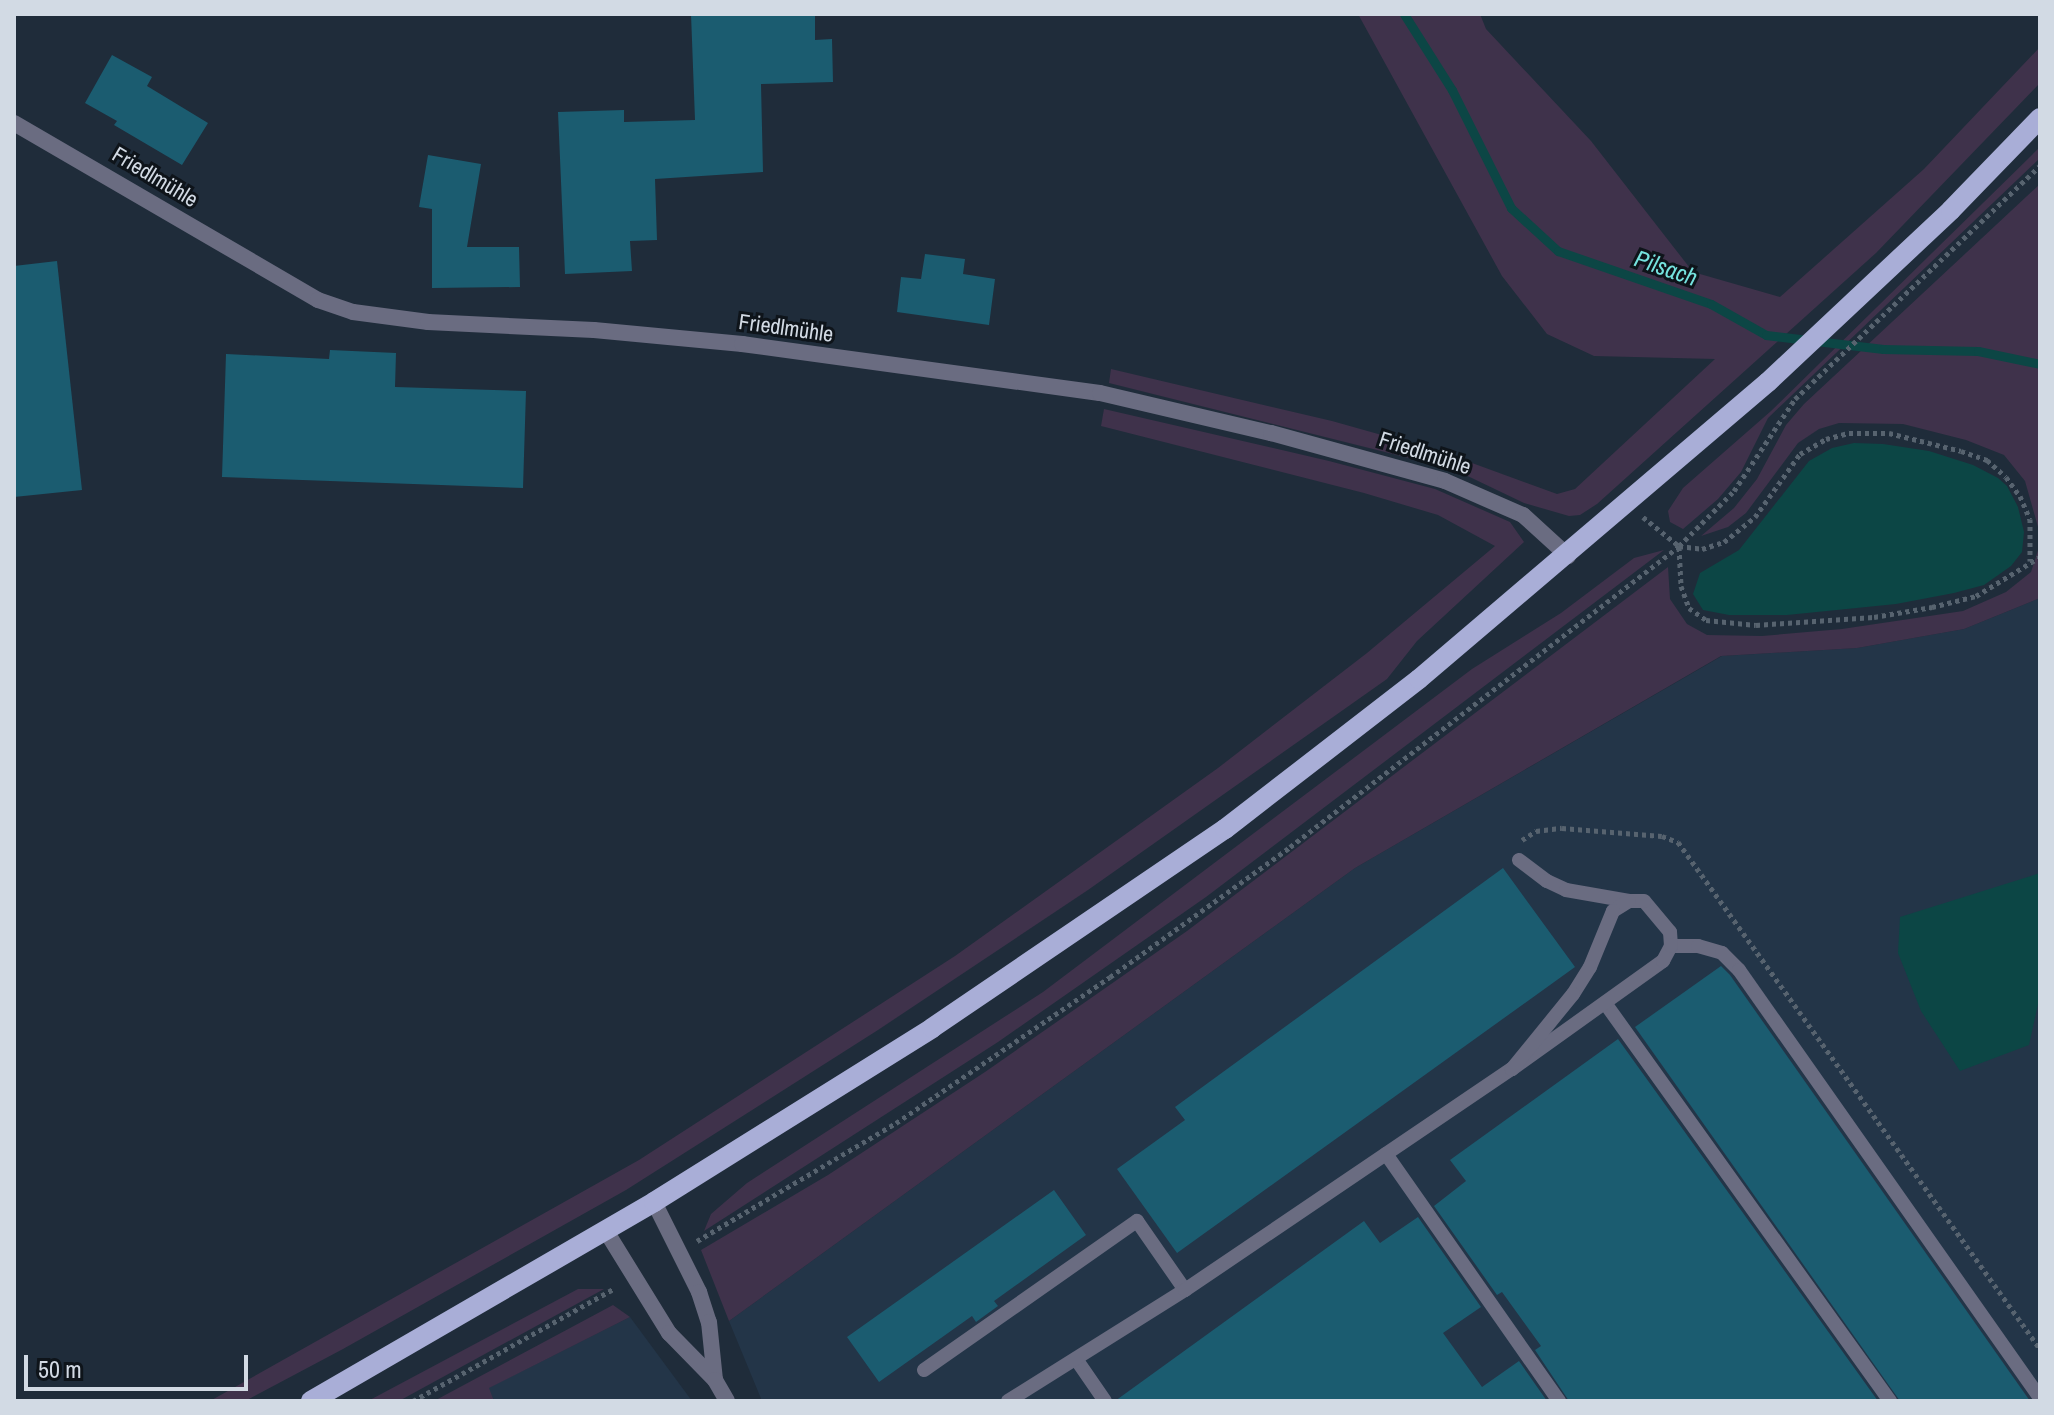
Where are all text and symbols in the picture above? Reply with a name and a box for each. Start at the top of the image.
street label: Friedlmühle [107,141,203,213]
water label: Pilsach [1631,244,1701,292]
street label: Friedlmühle [737,308,835,348]
street label: Friedlmühle [1376,426,1474,480]
scale bar [28,1339,252,1389]
text: 50 m [38,1353,82,1385]

